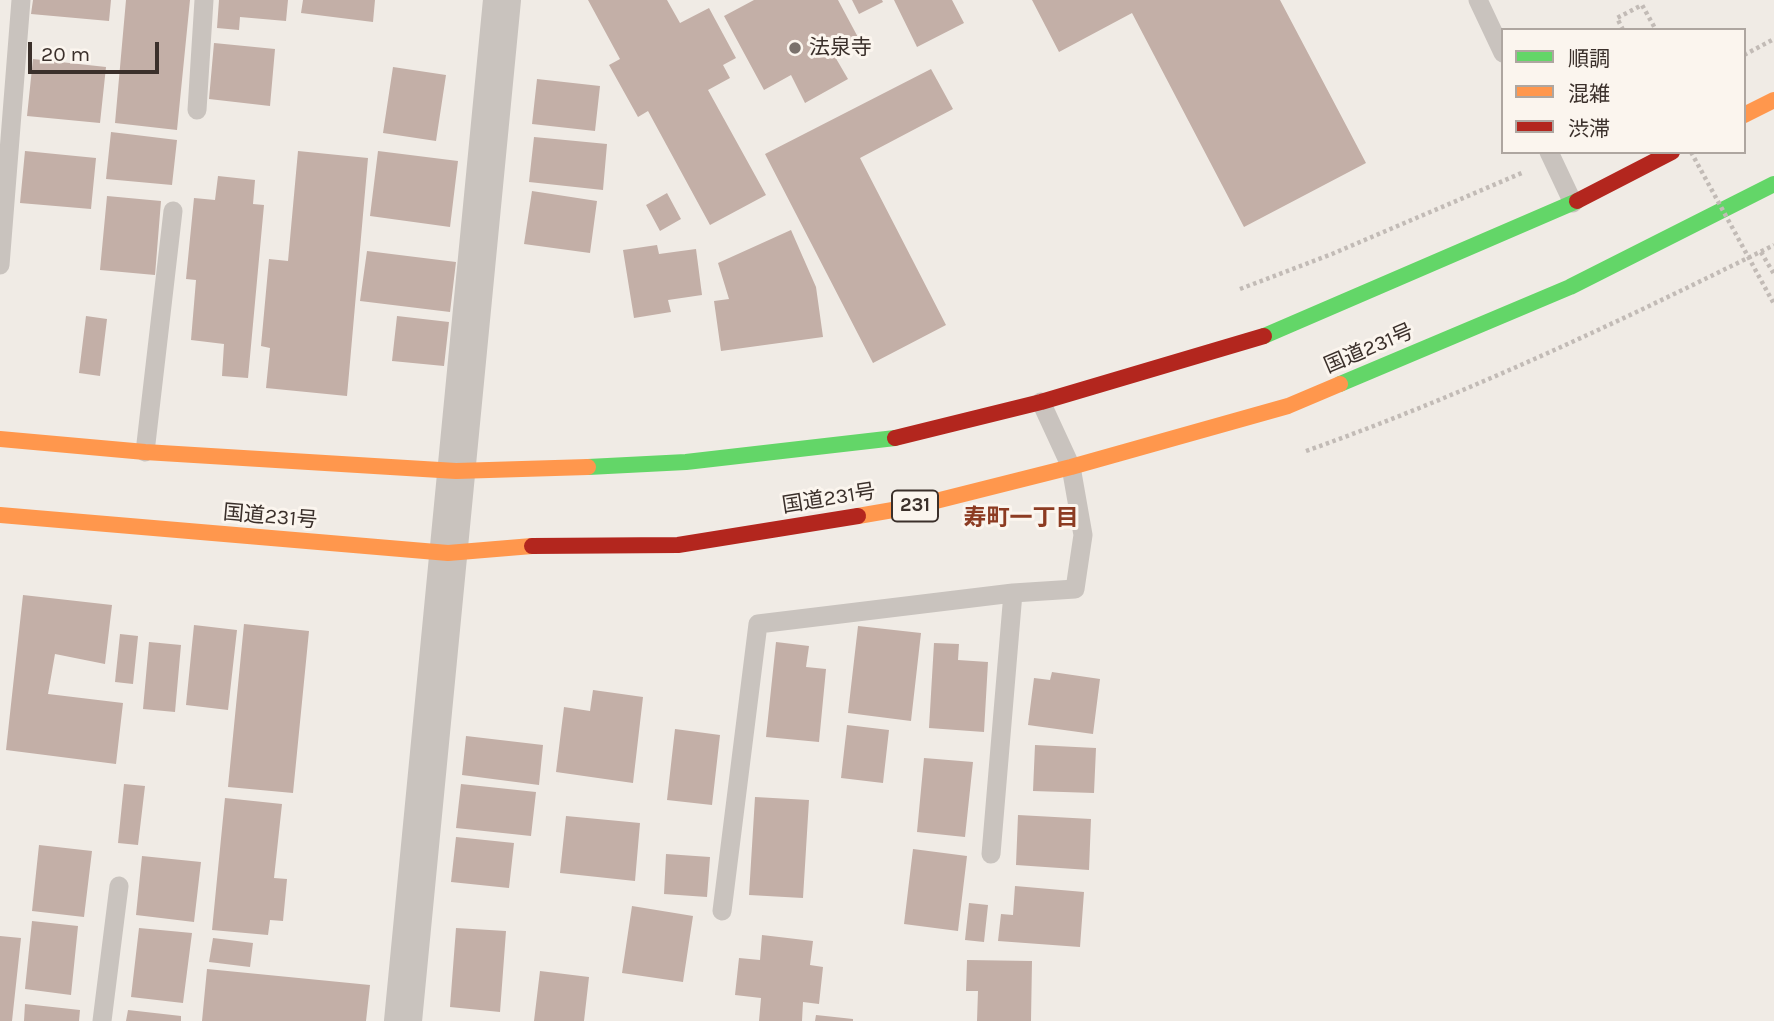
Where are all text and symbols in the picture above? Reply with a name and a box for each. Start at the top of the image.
scale bar [32,28,163,72]
legend [1501,28,1746,154]
place label: 法泉寺 [809,35,872,61]
marker: 法泉寺 [787,40,803,56]
text: 20 m [41,42,90,66]
text: 順調 [1568,47,1610,71]
text: 混雑 [1568,82,1610,106]
text: 渋滞 [1568,117,1610,141]
street label: 国道231号 [1321,319,1417,379]
street label: 国道231号 [780,479,878,519]
road number: 231 [892,491,938,522]
street label: 国道231号 [222,500,318,534]
district label: 寿町一丁目 [964,504,1078,532]

